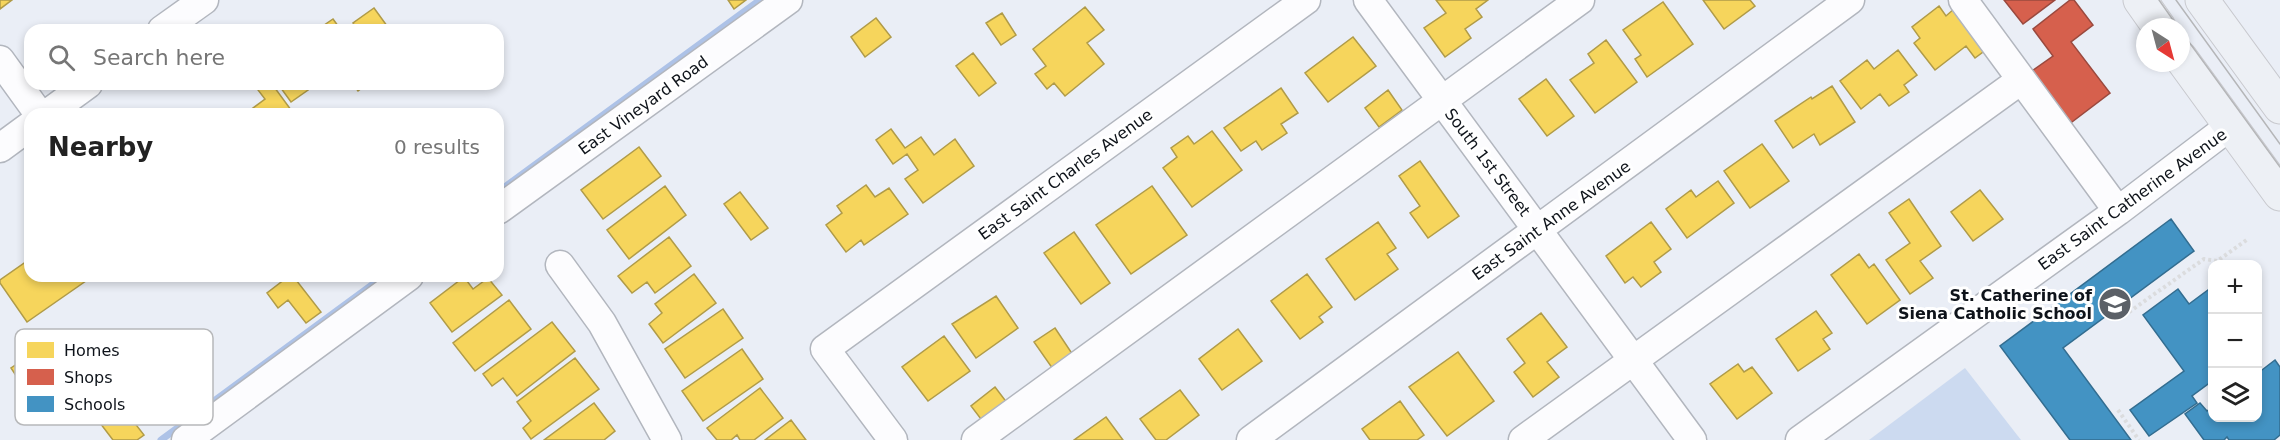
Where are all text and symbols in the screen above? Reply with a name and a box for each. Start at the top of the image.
north arrow [2136,18,2190,72]
search box [24,24,504,90]
icon: search [45,41,78,74]
text: Search here [93,45,225,70]
street label: East Vineyard Road [575,52,712,159]
street label: East Saint Charles Avenue [975,105,1156,244]
street label: South 1st Street [1441,105,1534,220]
street label: East Saint Catherine Avenue [2034,125,2230,274]
text: Nearby [48,132,153,162]
text: 0 results [394,135,480,159]
street label: East Saint Anne Avenue [1468,157,1634,284]
map controls [2208,260,2262,422]
button: + [2208,260,2262,314]
place label: St. Catherine of Siena Catholic School [1898,286,2093,323]
school or university icon: St. Catherine of Siena Catholic School [2097,286,2133,322]
button: − [2208,314,2262,368]
legend [15,329,213,425]
text: Homes [64,341,120,360]
text: Shops [64,368,113,387]
button: layers [2208,368,2262,422]
text: Schools [64,395,125,414]

